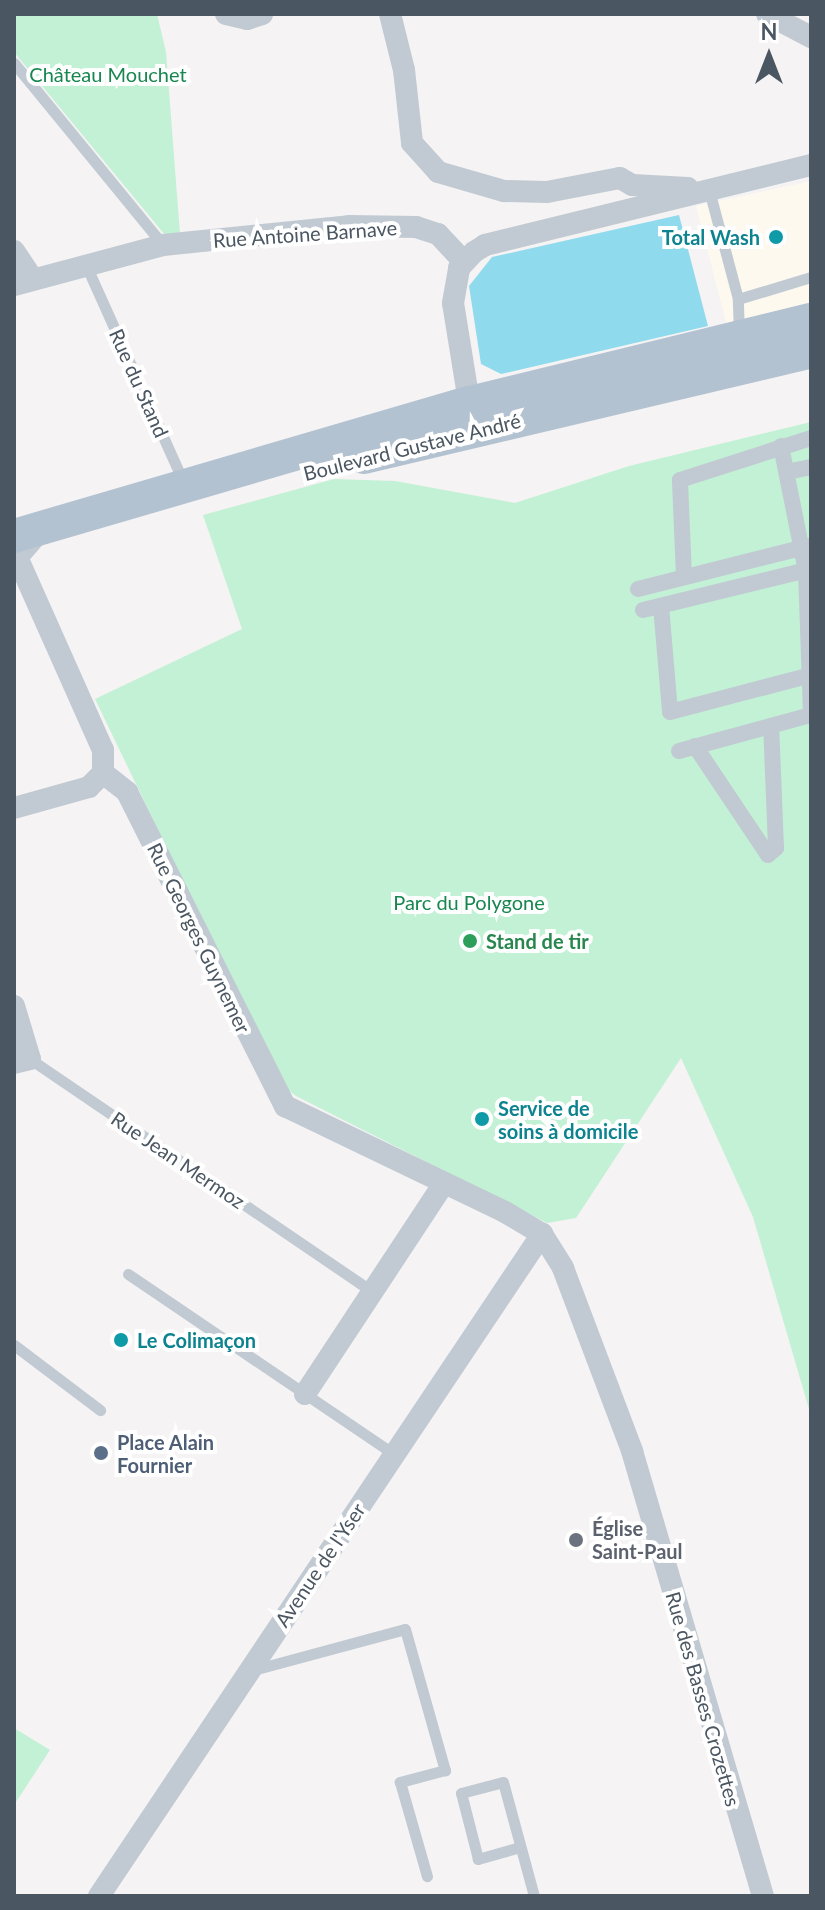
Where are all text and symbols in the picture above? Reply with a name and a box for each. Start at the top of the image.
north arrow [729,16,809,96]
text: N [761,18,777,45]
park label: Château Mouchet [29,62,187,86]
street label: Rue Antoine Barnave [212,216,398,252]
place label: Total Wash [662,225,760,249]
marker: Total Wash [767,228,785,246]
street label: Rue du Stand [104,325,174,441]
street label: Boulevard Gustave André [301,408,523,486]
street label: Rue Georges Guynemer [142,839,256,1037]
park label: Parc du Polygone [393,890,545,914]
place label: Stand de tir [486,929,589,953]
marker: Stand de tir [461,932,479,950]
place label: Service de soins à domicile [498,1096,638,1143]
street label: Rue Jean Mermoz [106,1106,250,1214]
marker: Service de soins à domicile [473,1110,491,1128]
place label: Le Colimaçon [137,1328,256,1352]
marker: Le Colimaçon [112,1331,130,1349]
place label: Place Alain Fournier [117,1430,215,1477]
marker: Place Alain Fournier [92,1444,110,1462]
street label: Avenue de l'Yser [270,1499,370,1631]
place label: Église Saint-Paul [592,1516,683,1563]
marker: Église Saint-Paul [567,1531,585,1549]
street label: Rue des Basses Crozettes [661,1589,745,1809]

